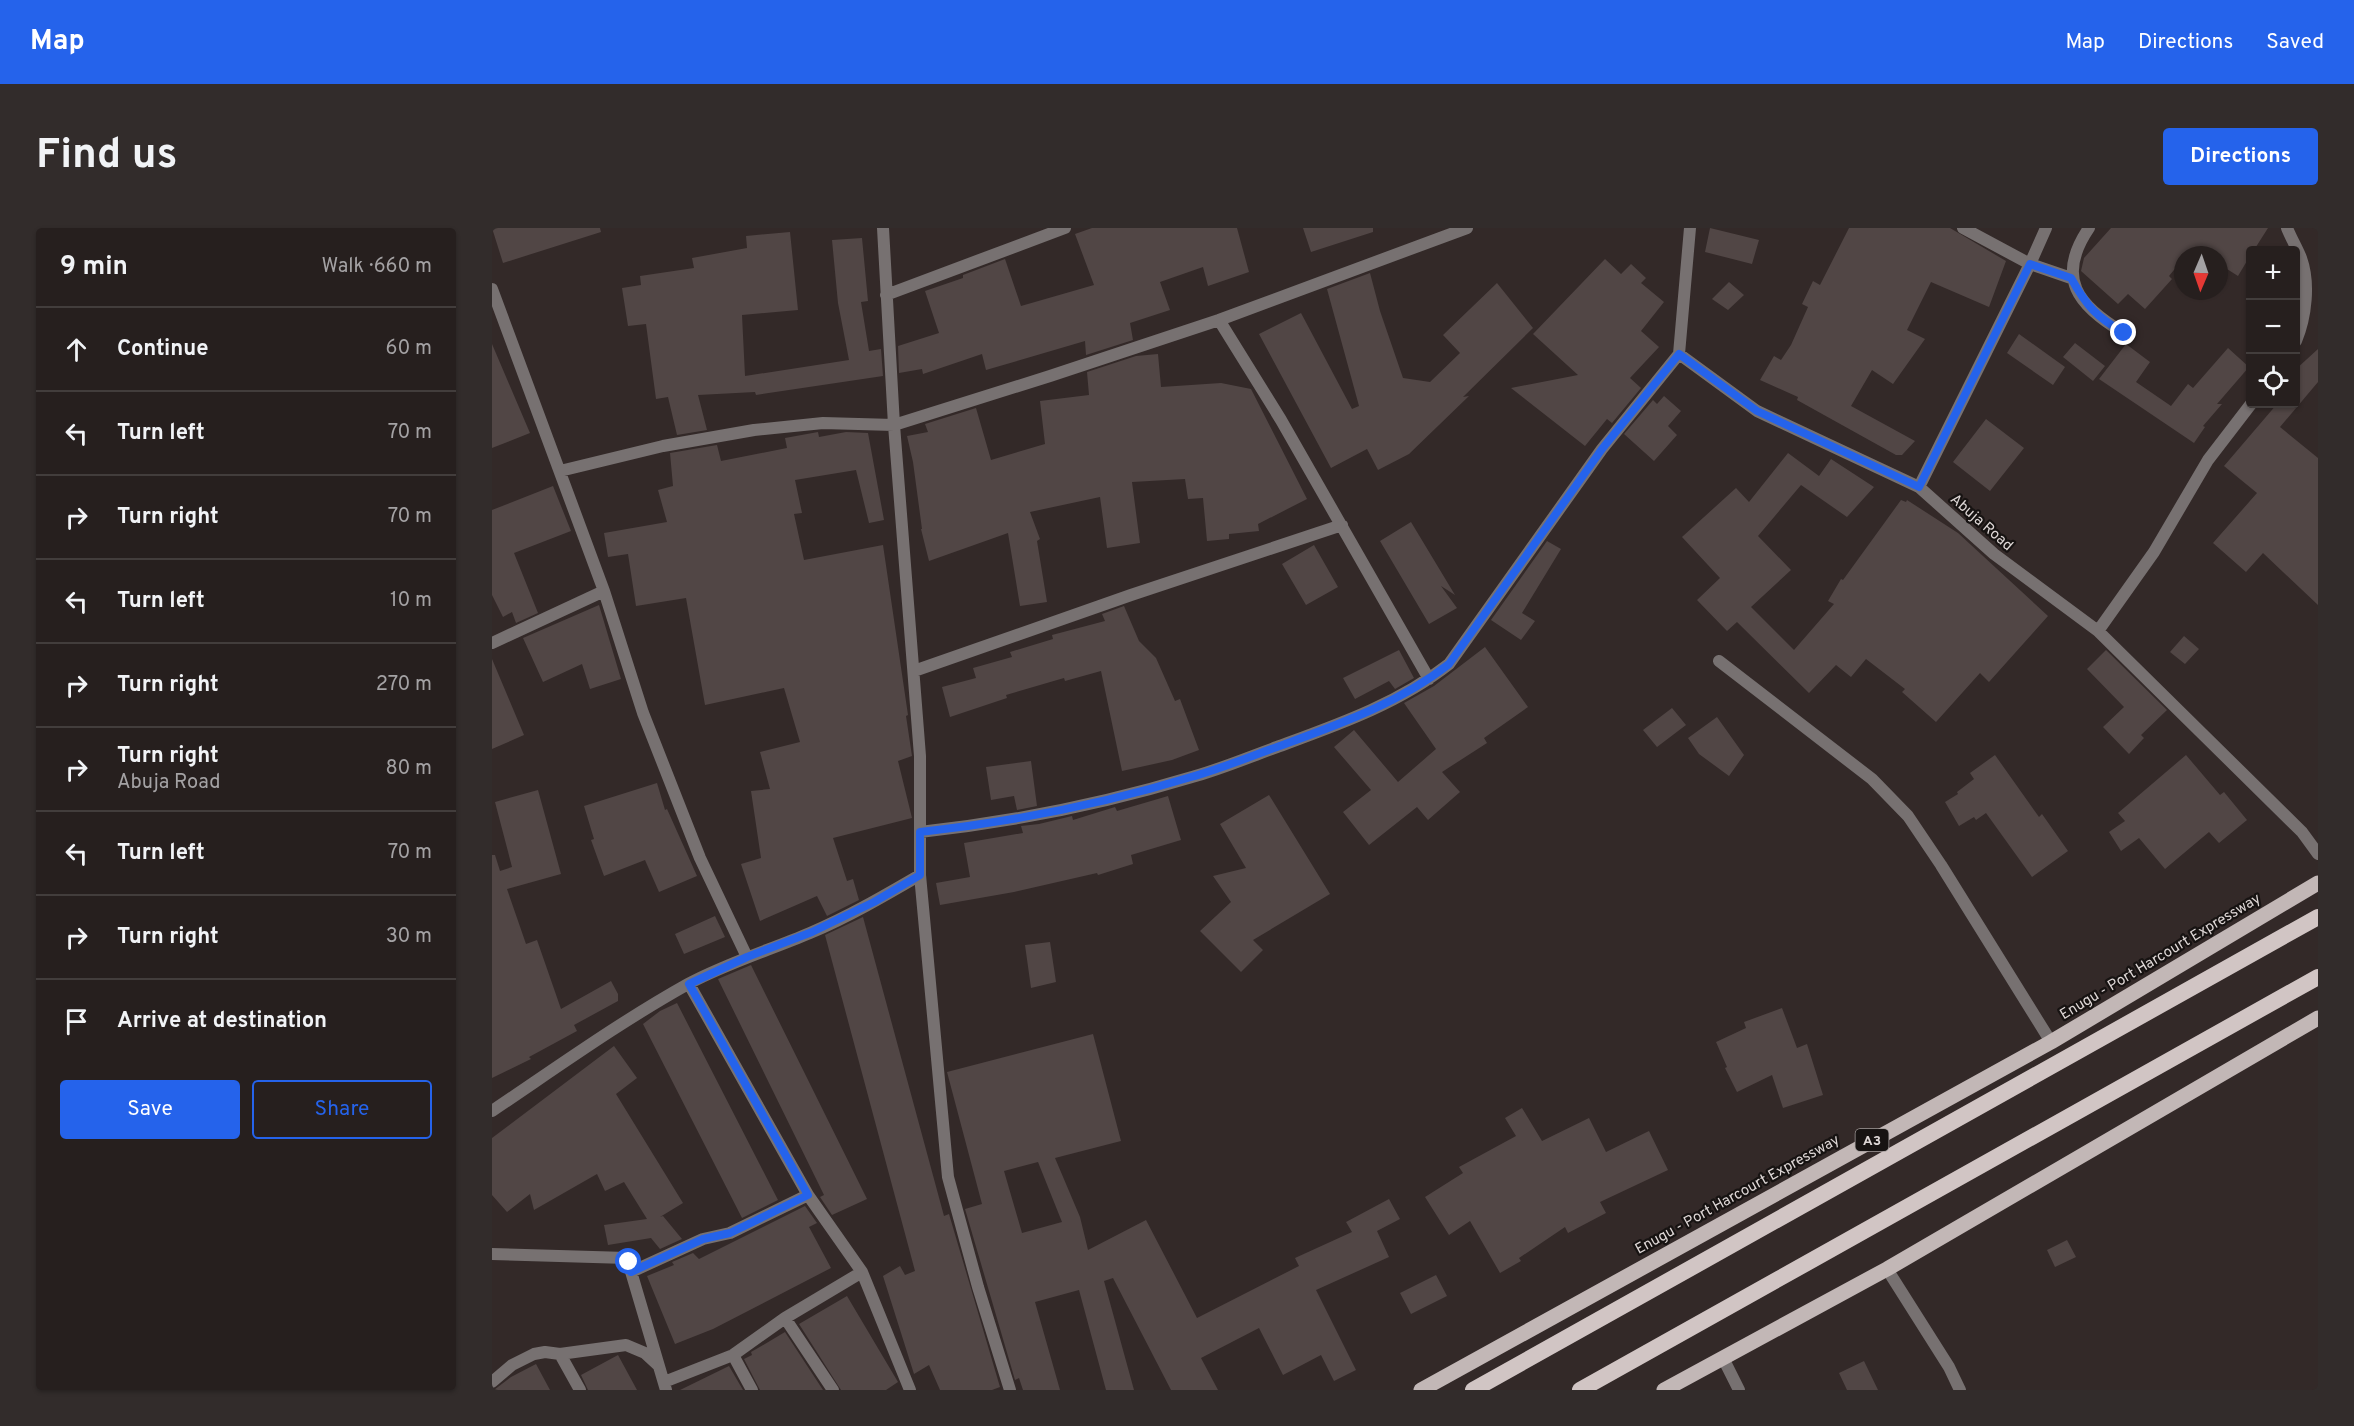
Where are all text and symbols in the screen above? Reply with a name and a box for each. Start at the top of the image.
text: Map [30,24,85,60]
text: Map [2065,29,2105,56]
text: Directions [2138,29,2233,56]
text: Saved [2266,29,2324,56]
button: Directions [2163,128,2318,185]
text: Find us [36,130,177,183]
north arrow [2174,246,2228,300]
map controls [2246,246,2300,408]
button: + [2246,246,2300,300]
text: 9 min [60,251,128,284]
text: Walk · 660 m [322,254,432,280]
button: − [2246,300,2300,354]
route end [2110,319,2136,345]
icon: ahead [60,333,93,366]
text: Continue [117,336,208,363]
text: 60 m [386,336,432,362]
button: locate [2246,354,2300,408]
icon: left [60,417,93,450]
text: Turn left [117,420,205,447]
text: 70 m [388,420,432,446]
street label: Abuja Road [1946,491,2017,556]
icon: right [60,501,93,534]
text: Turn right [117,504,219,531]
text: 70 m [388,504,432,530]
icon: left [60,585,93,618]
text: Turn left [117,588,205,615]
text: 10 m [390,588,432,614]
icon: right [60,669,93,702]
text: Turn right [117,672,219,699]
text: 270 m [376,672,432,698]
text: Turn right [117,743,219,770]
icon: right [60,753,93,786]
text: 80 m [386,756,432,782]
text: Abuja Road [117,770,220,796]
icon: left [60,837,93,870]
text: Turn left [117,840,205,867]
text: 70 m [388,840,432,866]
street label: Enugu - Port Harcourt Expressway [2057,890,2265,1025]
icon: right [60,921,93,954]
text: Turn right [117,924,219,951]
text: 30 m [386,924,432,950]
icon: arrive [60,1005,93,1038]
text: Arrive at destination [117,1008,327,1035]
button: Save [60,1080,240,1139]
button: Share [252,1080,432,1139]
road number: A3 [1856,1129,1888,1151]
street label: Enugu - Port Harcourt Expressway [1632,1131,1843,1260]
route start [615,1248,641,1274]

